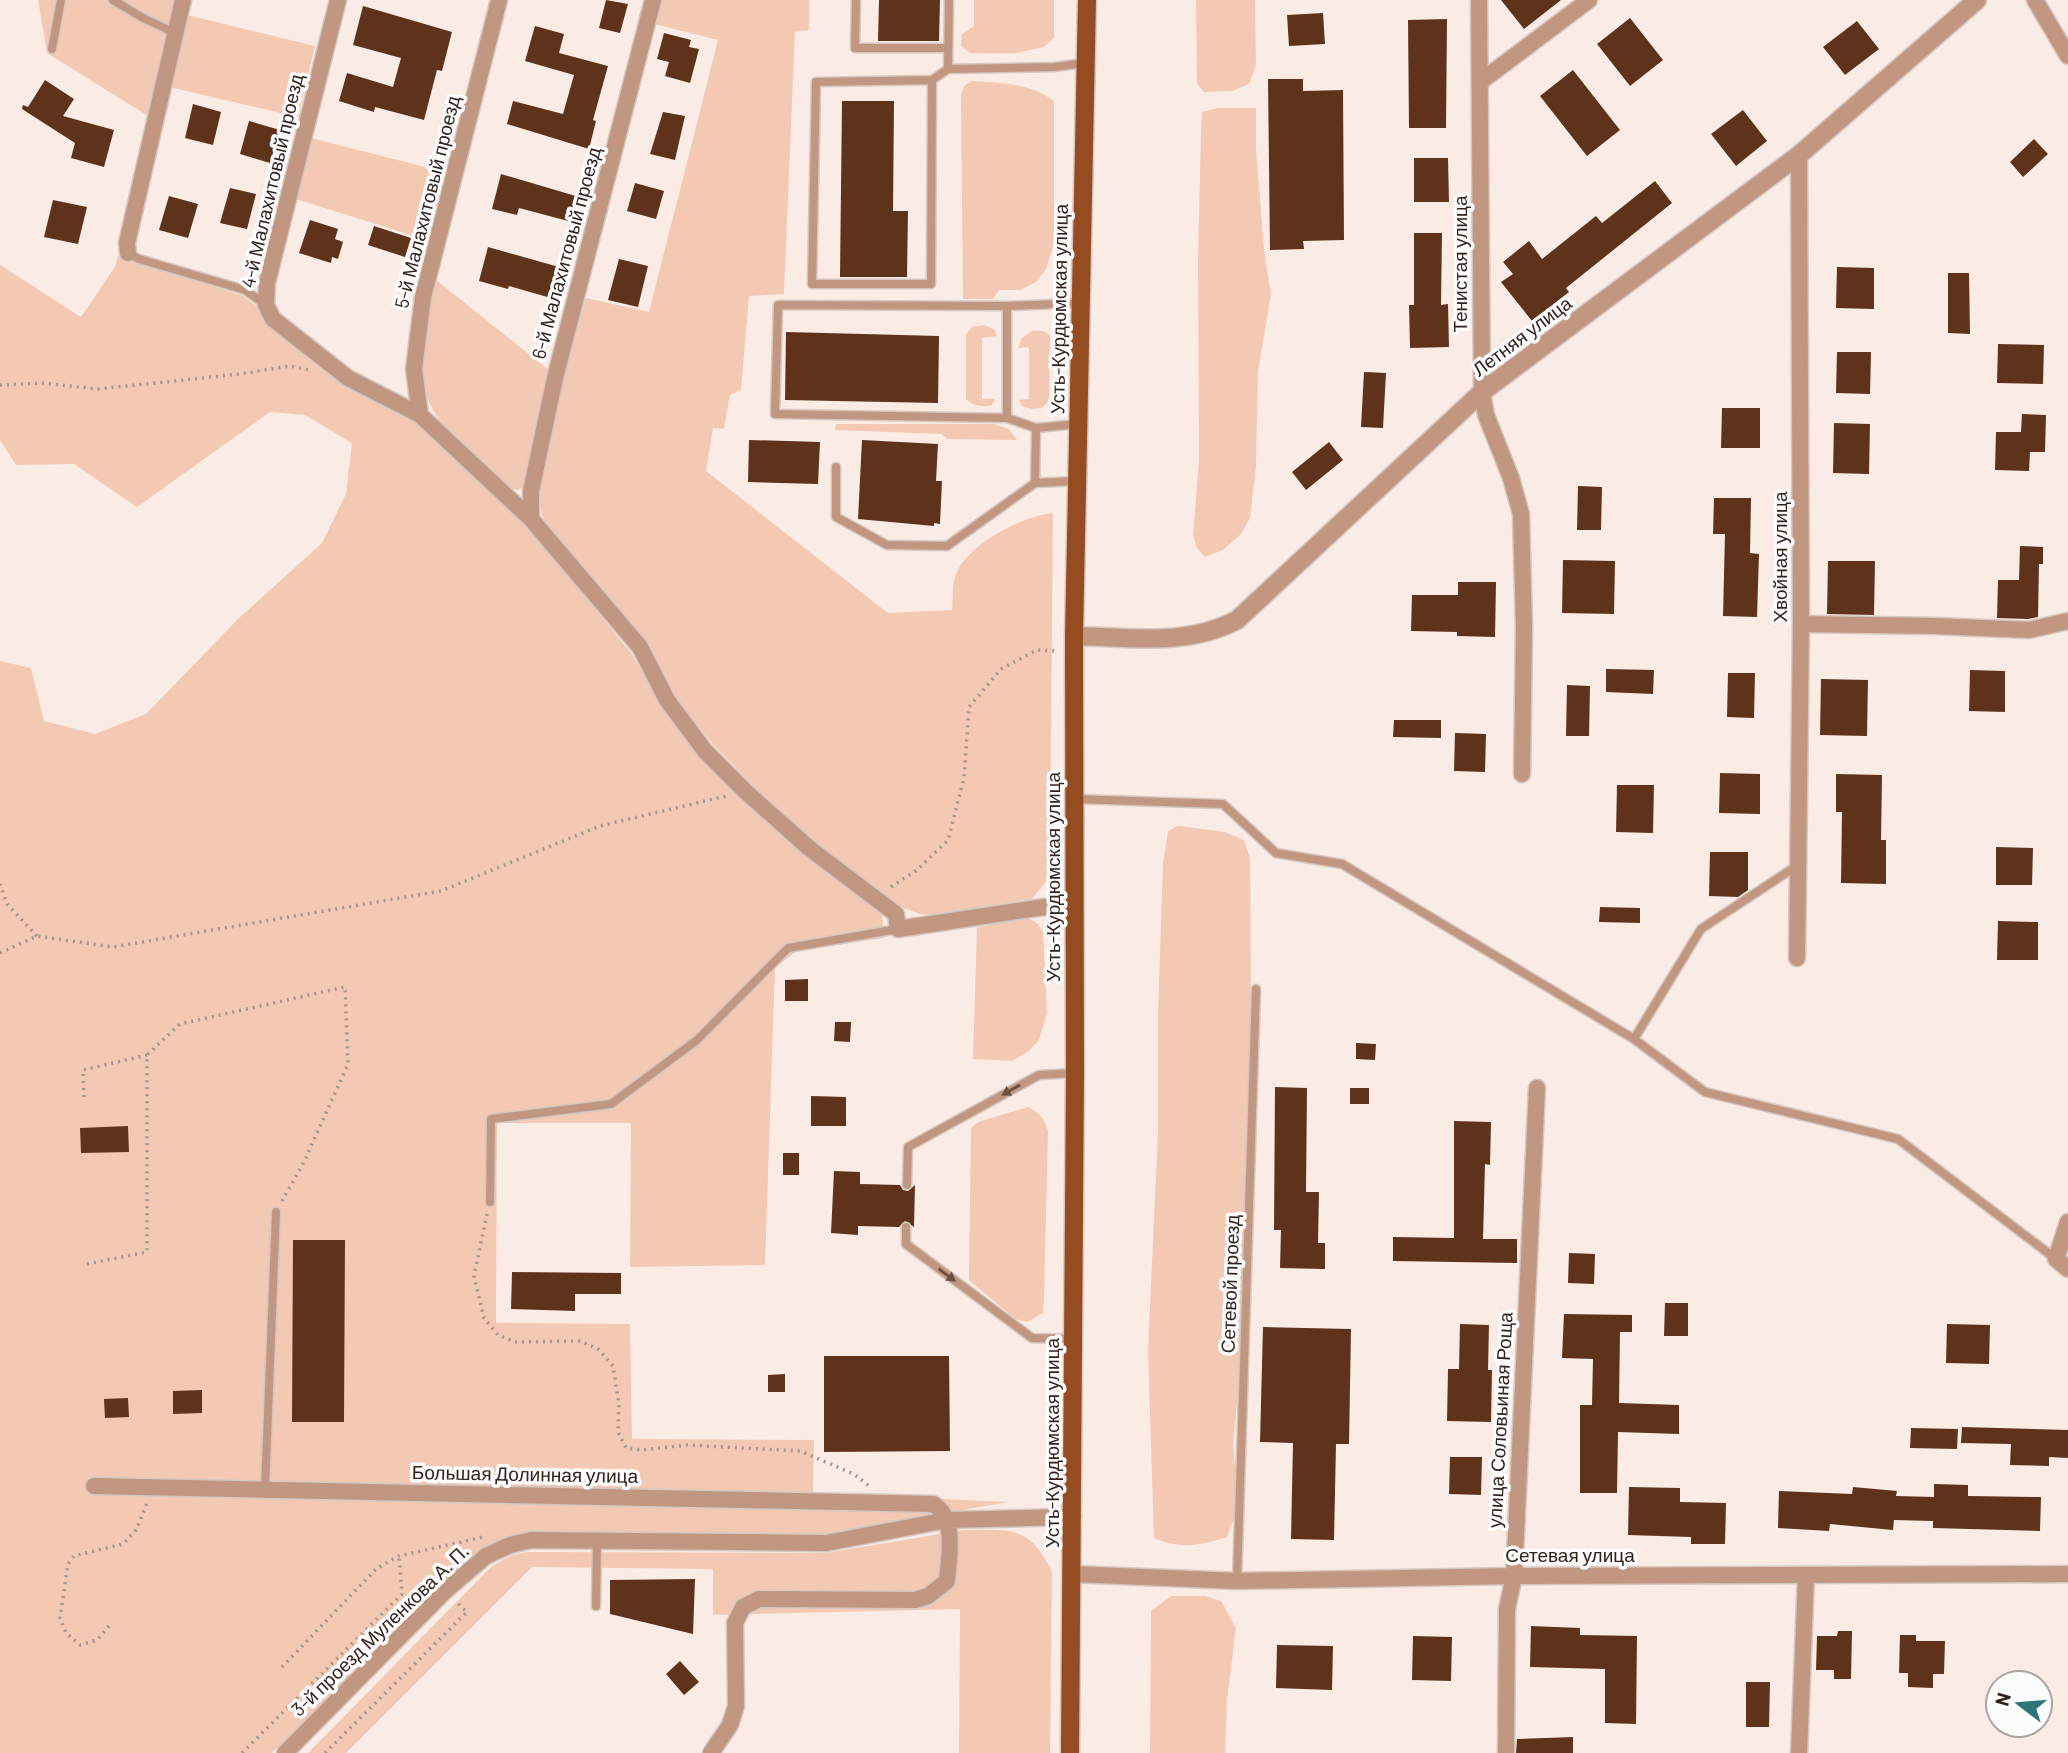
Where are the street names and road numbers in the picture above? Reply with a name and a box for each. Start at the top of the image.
street label: 4-й Малахитовый проезд [236,72,307,290]
street label: 5-й Малахитовый проезд [389,93,464,311]
street label: 6-й Малахитовый проезд [526,144,605,361]
street label: Тенистая улица [1448,195,1471,333]
street label: Усть-Курдюмская улица [1045,203,1072,414]
street label: Летняя улица [1468,291,1576,380]
street label: Хвойная улица [1768,491,1791,623]
street label: Усть-Курдюмская улица [1041,771,1064,982]
street label: Сетевой проезд [1216,1214,1243,1354]
street label: улица Соловьиная Роща [1482,1311,1517,1528]
street label: Усть-Курдюмская улица [1040,1337,1063,1548]
street label: Большая Долинная улица [412,1460,639,1487]
street label: 3-й проезд Муленкова А. П. [286,1539,473,1720]
street label: Сетевая улица [1505,1543,1635,1566]

